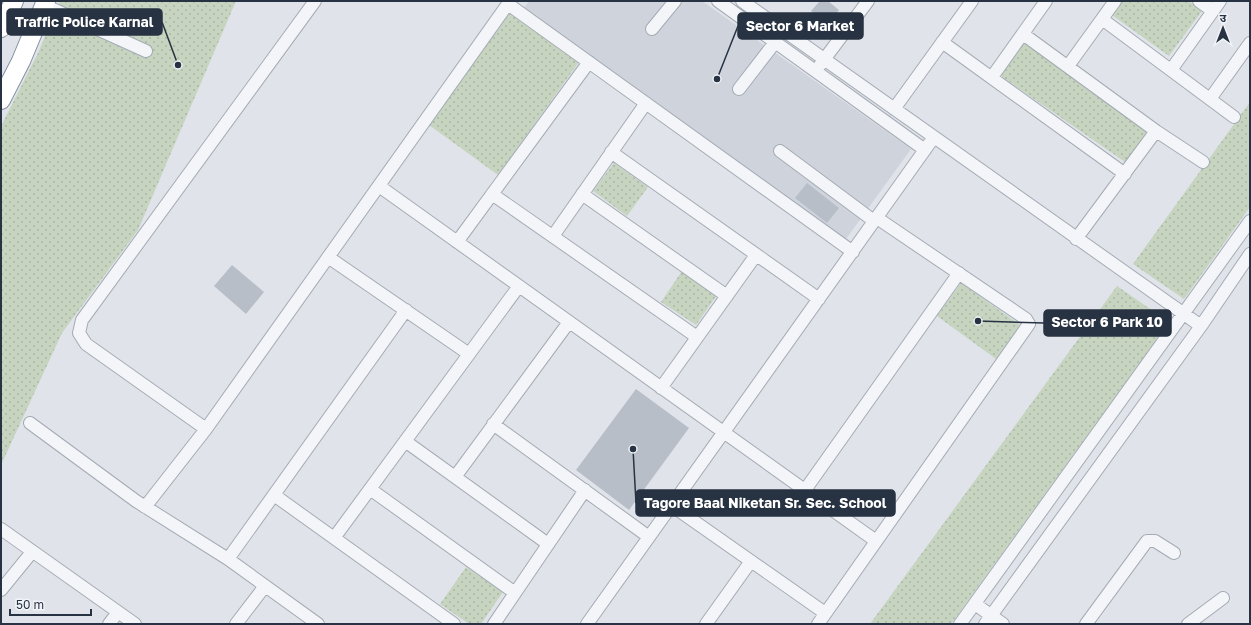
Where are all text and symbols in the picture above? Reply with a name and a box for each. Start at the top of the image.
north arrow [1203,8,1243,48]
callout: Traffic Police Karnal [7,9,162,35]
text: उ [1220,11,1227,24]
text: Traffic Police Karnal [15,13,154,30]
callout: Sector 6 Market [738,13,863,39]
text: Sector 6 Market [746,17,855,34]
callout: Sector 6 Park 10 [1044,310,1171,336]
text: Sector 6 Park 10 [1051,313,1163,330]
callout: Tagore Baal Niketan Sr. Sec. School [636,490,895,516]
text: Tagore Baal Niketan Sr. Sec. School [644,494,887,511]
scale bar [10,591,91,617]
text: 50 m [16,597,44,612]

